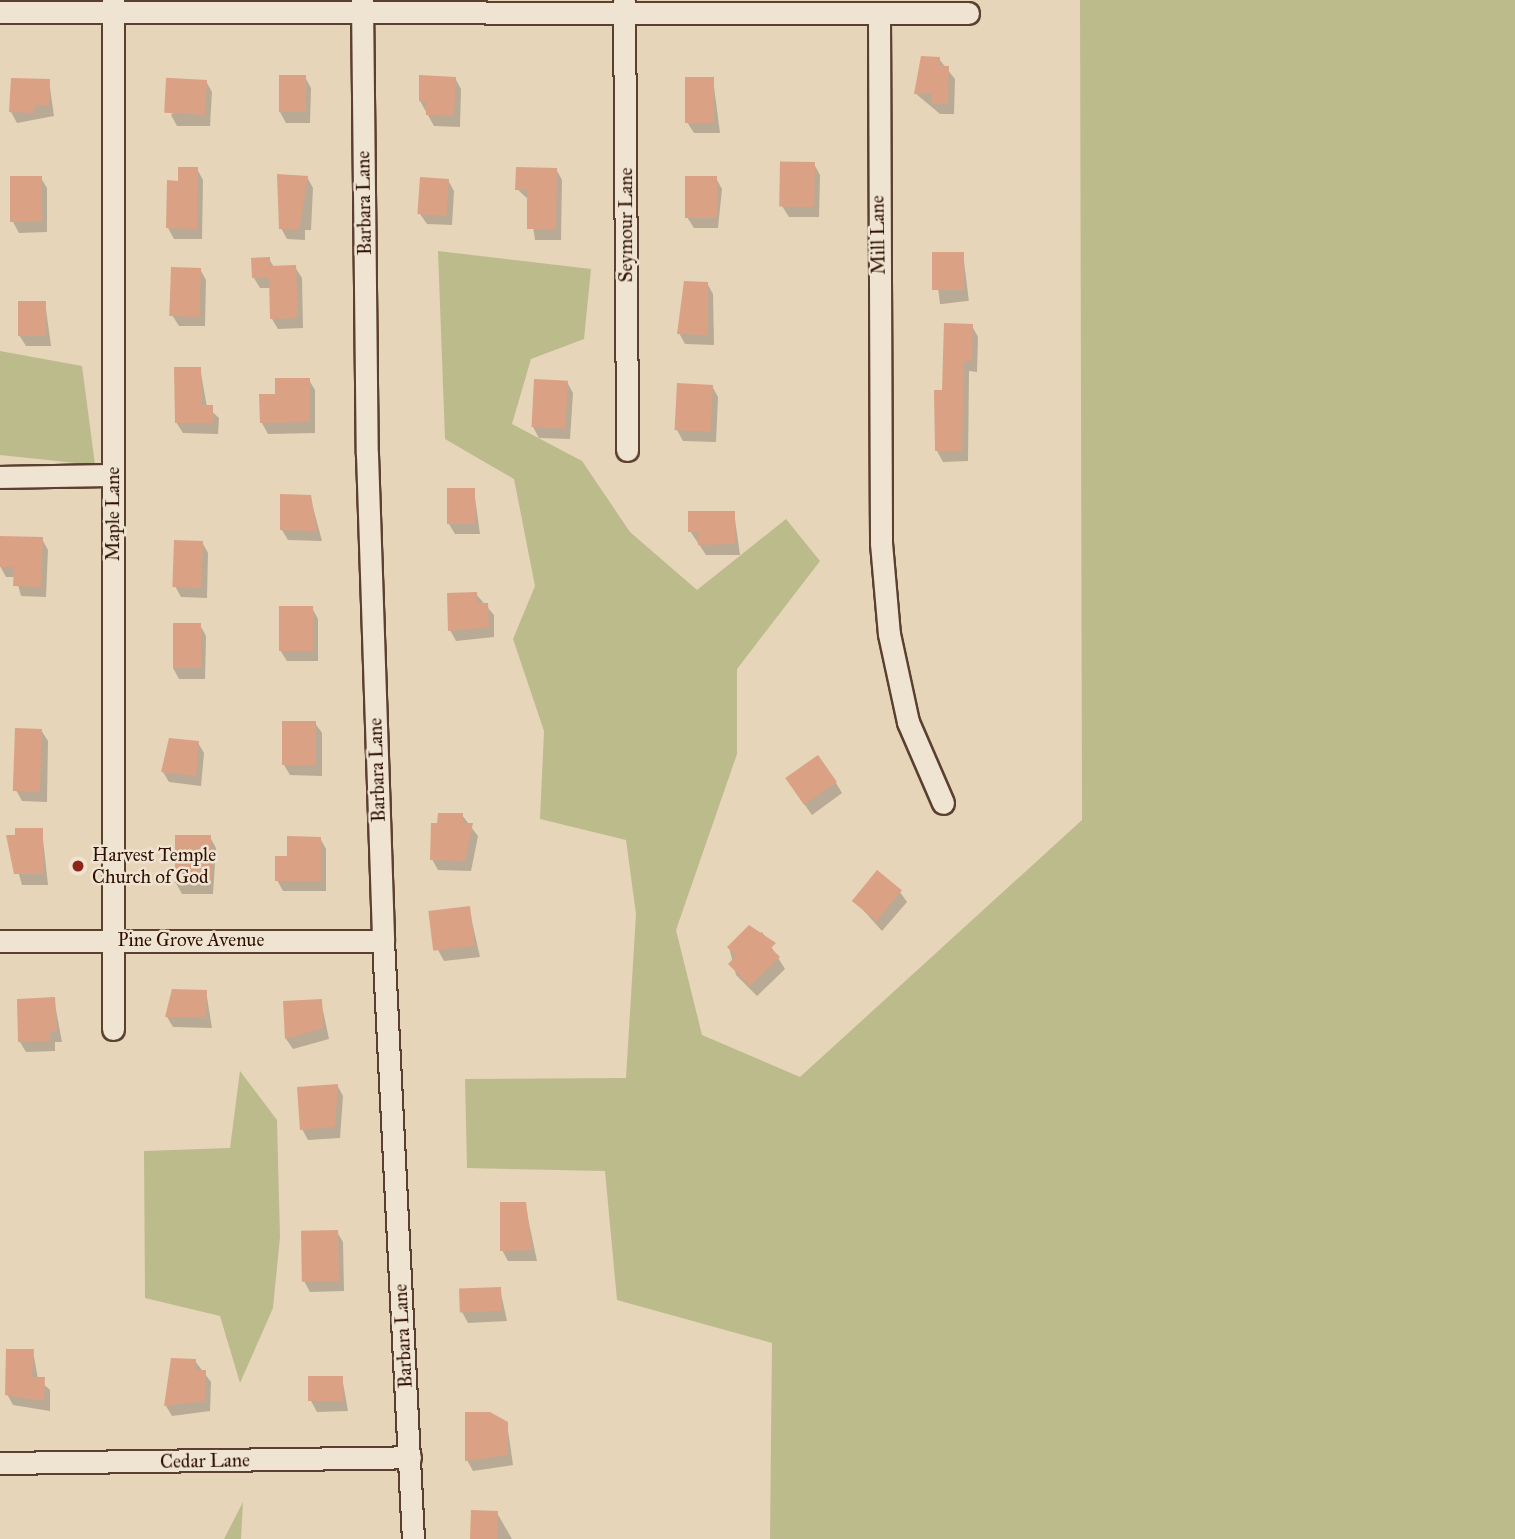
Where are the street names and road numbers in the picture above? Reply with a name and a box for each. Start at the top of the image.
street label: Barbara Lane [352,151,376,255]
street label: Seymour Lane [615,168,637,282]
street label: Mill Lane [866,195,890,275]
street label: Maple Lane [102,467,124,561]
street label: Barbara Lane [364,717,390,823]
street label: Pine Grove Avenue [118,929,264,951]
street label: Barbara Lane [389,1283,417,1389]
street label: Cedar Lane [160,1449,250,1473]

